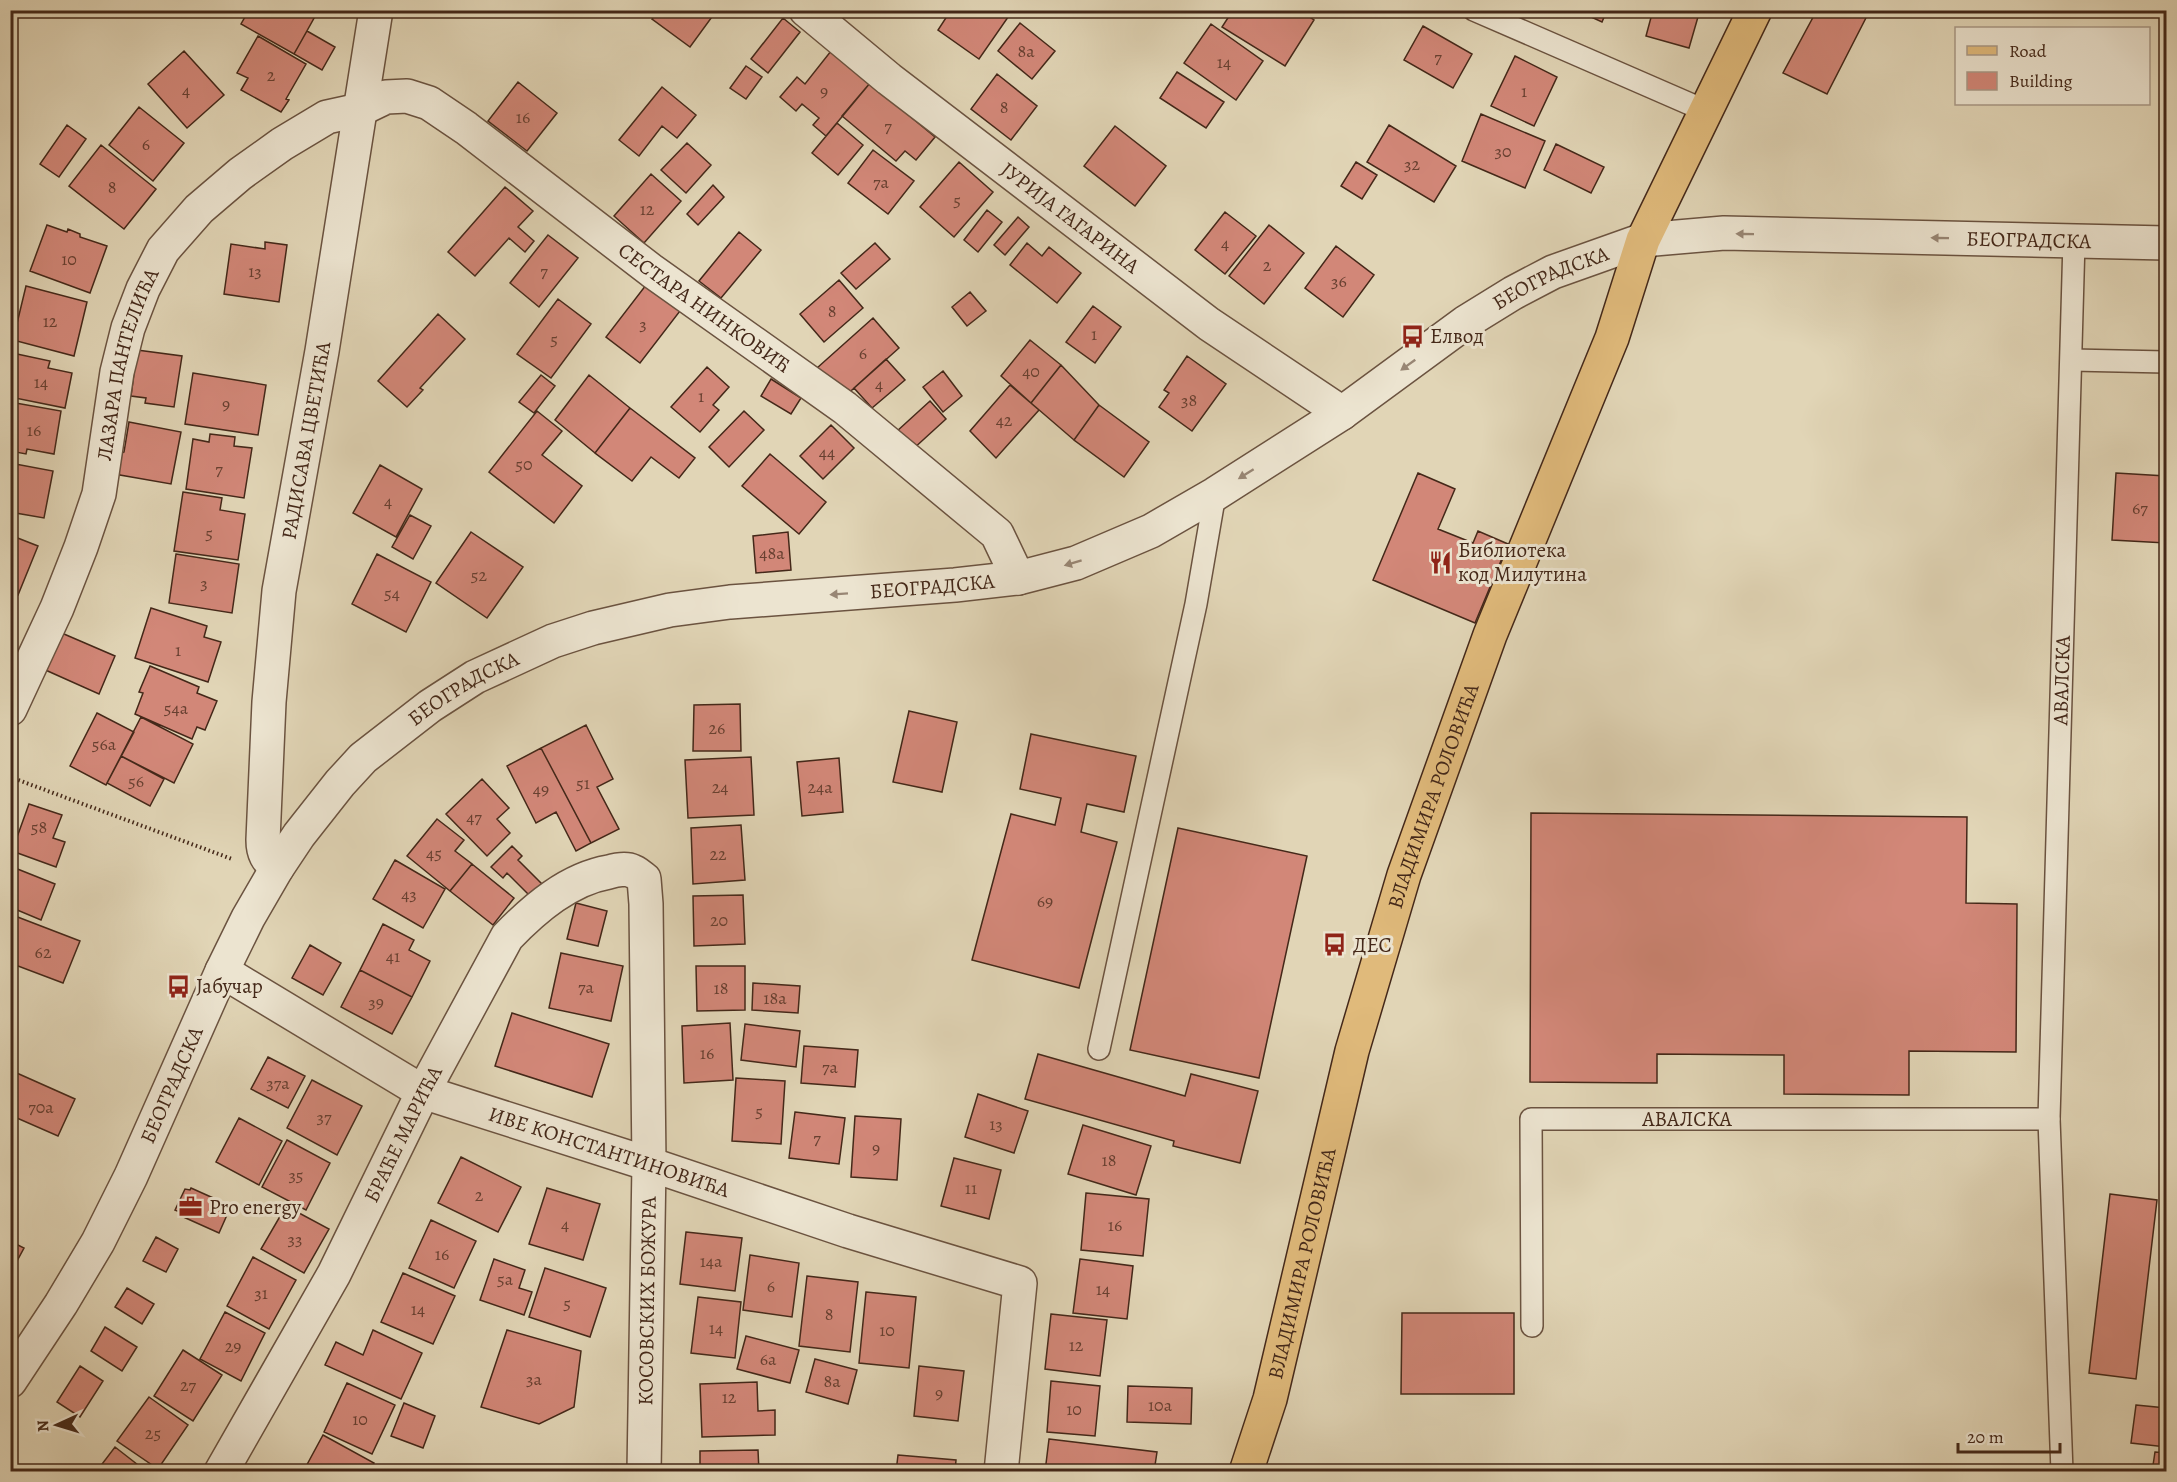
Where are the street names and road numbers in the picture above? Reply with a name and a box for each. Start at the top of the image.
street label: ЈУРИЈА ГАГАРИНА [995,156,1146,280]
street label: БЕОГРАДСКА [1966,224,2092,255]
street label: СЕСТАРА НИНКОВИЋ [613,236,796,379]
street label: БЕОГРАДСКА [1487,239,1613,316]
street label: ЛАЗАРА ПАНТЕЛИЋА [90,263,166,462]
street label: РАДИСАВА ЦВЕТИЋА [274,339,337,542]
street label: БЕОГРАДСКА [869,567,997,605]
street label: АВАЛСКА [2046,634,2077,727]
street label: БЕОГРАДСКА [402,644,524,732]
street label: ВЛАДИМИРА РОЛОВИЋА [1381,679,1486,912]
street label: БЕОГРАДСКА [133,1021,210,1148]
street label: БРАЋЕ МАРИЋА [357,1060,449,1207]
street label: ИВЕ КОНСТАНТИНОВИЋА [485,1100,734,1204]
street label: АВАЛСКА [1641,1105,1733,1133]
street label: ВЛАДИМИРА РОЛОВИЋА [1261,1144,1343,1382]
street label: КОСОВСКИХ БОЖУРА [631,1195,663,1406]

